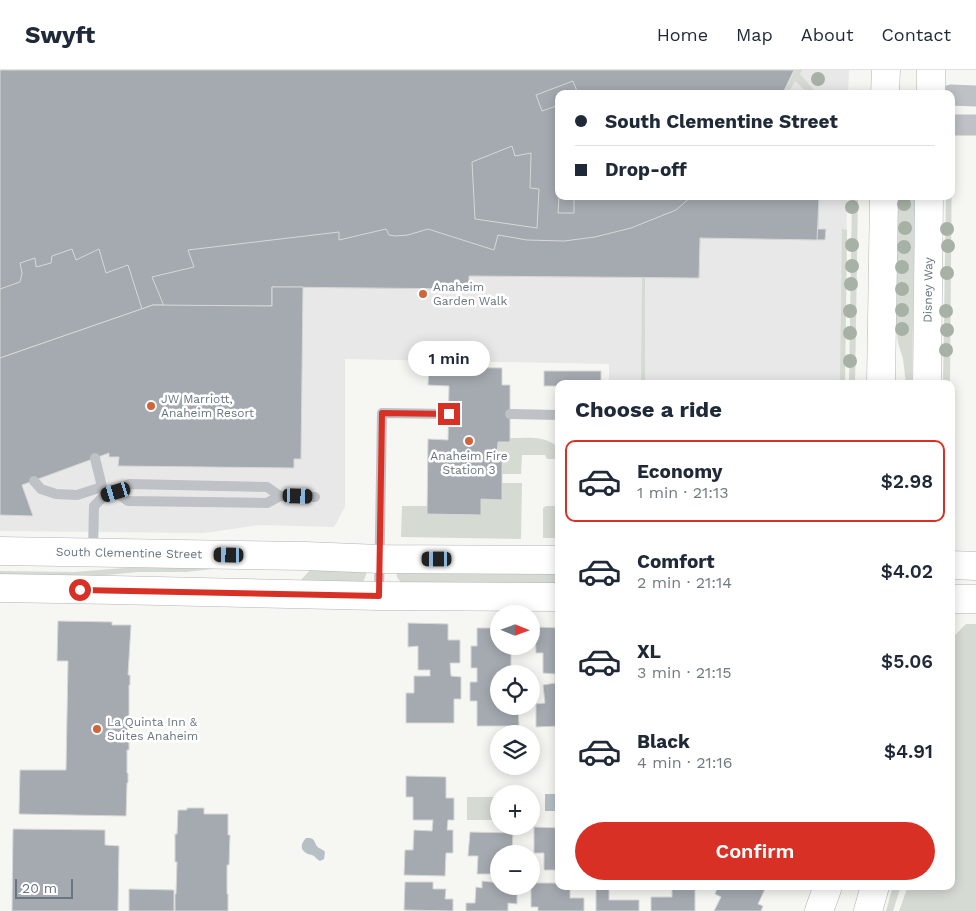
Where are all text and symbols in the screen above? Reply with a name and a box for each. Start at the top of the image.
text: Swyft [25,21,95,49]
text: Home [657,24,708,45]
text: Map [736,24,773,45]
text: About [801,24,853,45]
text: Contact [881,24,951,45]
text: South Clementine Street [605,110,838,133]
text: Drop-off [605,158,687,181]
street label: Disney Way [920,256,936,323]
place label: Anaheim Garden Walk [433,280,507,308]
marker: Anaheim Garden Walk [417,288,429,300]
callout: 1 min [408,342,490,376]
text: 1 min [428,349,470,368]
place label: JW Marriott, Anaheim Resort [161,392,254,420]
text: Choose a ride [575,397,722,422]
marker: JW Marriott, Anaheim Resort [145,400,157,412]
route end [438,403,460,425]
marker: Anaheim Fire Station 3 [463,435,475,447]
place label: Anaheim Fire Station 3 [430,449,508,477]
icon: car [577,459,622,504]
text: Economy [637,460,722,483]
text: $2.98 [881,470,933,493]
car [99,480,132,504]
text: 1 min · 21:13 [637,483,729,502]
car [282,488,313,504]
street label: South Clementine Street [56,545,202,561]
car [213,547,244,563]
icon: car [577,549,622,594]
text: Comfort [637,550,715,573]
car [422,552,452,567]
text: $4.02 [881,560,933,583]
text: 2 min · 21:14 [637,573,732,592]
route start [69,579,91,601]
north arrow [490,605,540,655]
map controls [490,605,540,895]
icon: car [577,639,622,684]
text: XL [637,640,661,663]
text: $5.06 [881,650,933,673]
text: 3 min · 21:15 [637,663,732,682]
button: locate [490,665,540,715]
place label: La Quinta Inn & Suites Anaheim [107,715,198,743]
marker: La Quinta Inn & Suites Anaheim [91,723,103,735]
button: layers [490,725,540,775]
icon: car [577,729,622,774]
text: Black [637,730,690,753]
text: $4.91 [884,740,933,763]
text: 4 min · 21:16 [637,753,732,772]
button: + [490,785,540,835]
button: Confirm [575,822,935,880]
button: − [490,845,540,895]
scale bar [15,876,72,899]
text: 20 m [22,880,57,896]

